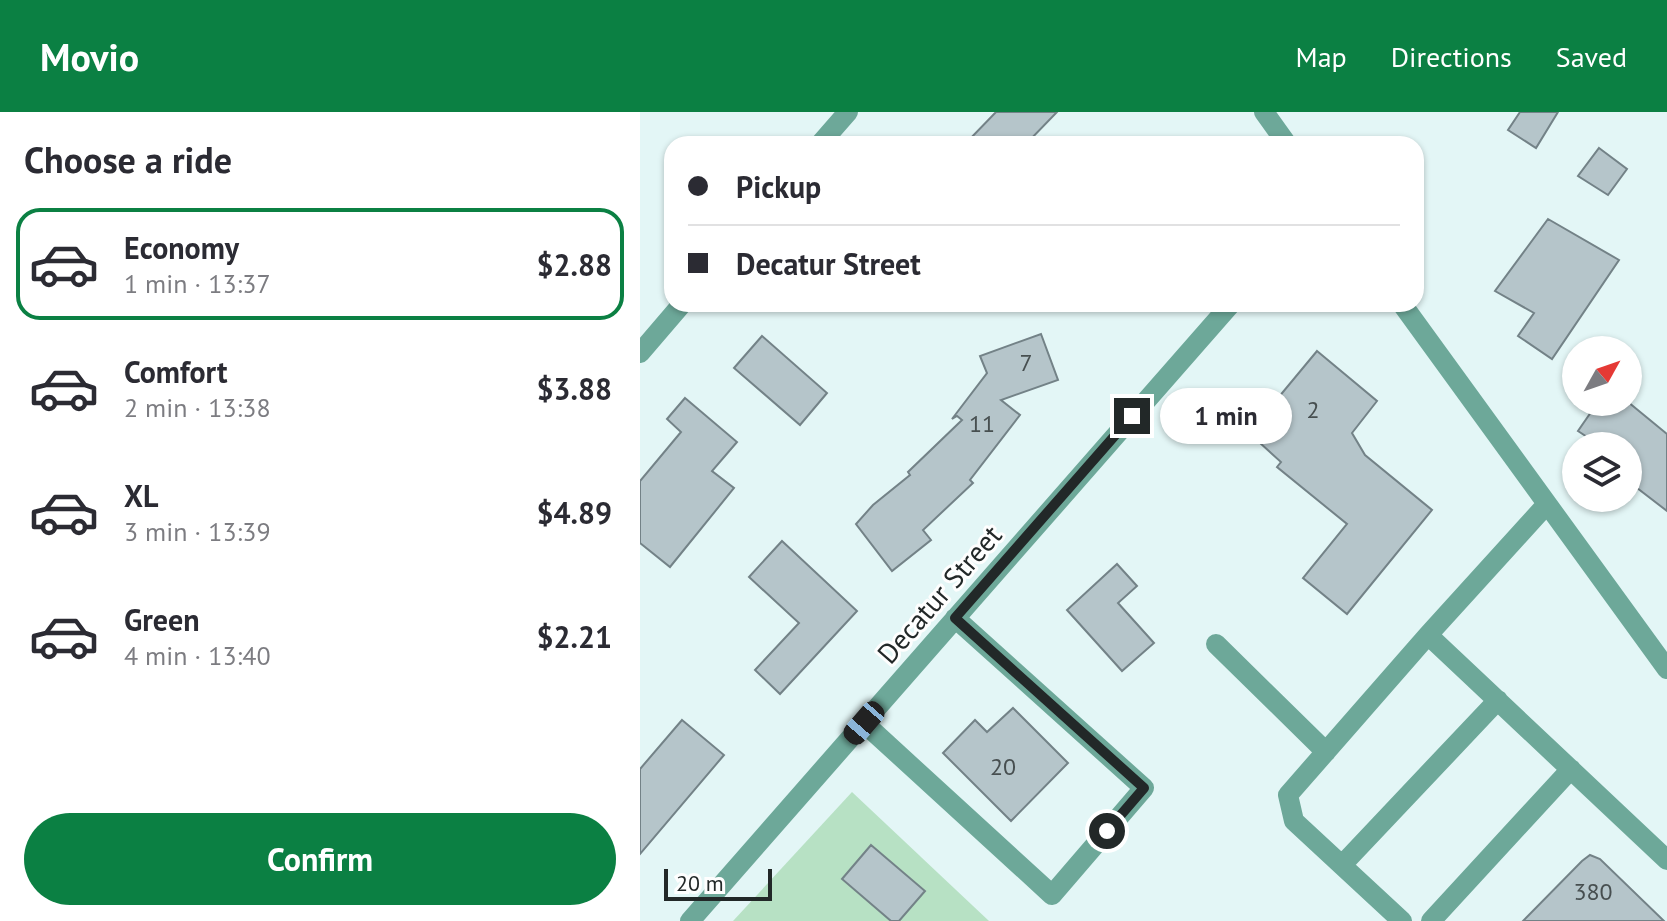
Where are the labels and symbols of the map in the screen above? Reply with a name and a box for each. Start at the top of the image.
north arrow [1562,336,1642,416]
house number: 7 [1019,347,1033,378]
callout: 1 min [1160,388,1292,444]
house number: 2 [1306,394,1320,425]
route end [1114,398,1150,434]
house number: 11 [969,408,995,439]
street label: Decatur Street [869,517,1010,671]
car [839,697,889,749]
house number: 20 [990,751,1016,782]
route start [1089,813,1125,849]
scale bar [664,865,772,901]
house number: 380 [1573,876,1613,907]

